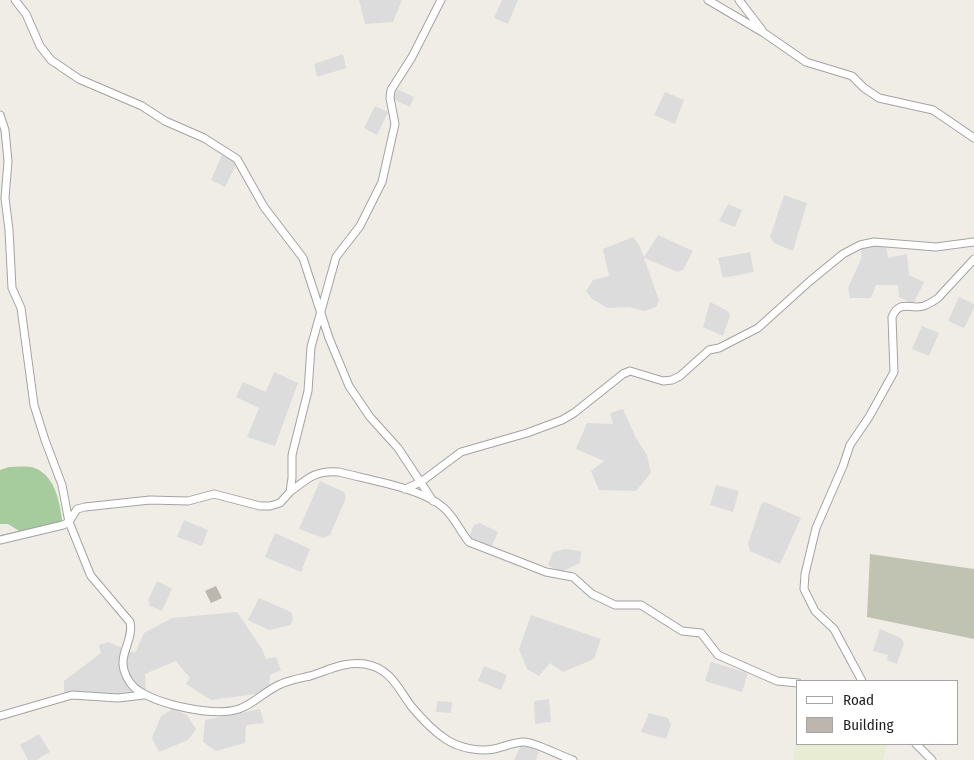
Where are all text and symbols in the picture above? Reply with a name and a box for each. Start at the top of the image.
legend [796,680,959,745]
text: Road [843,691,874,709]
text: Building [843,716,894,734]

